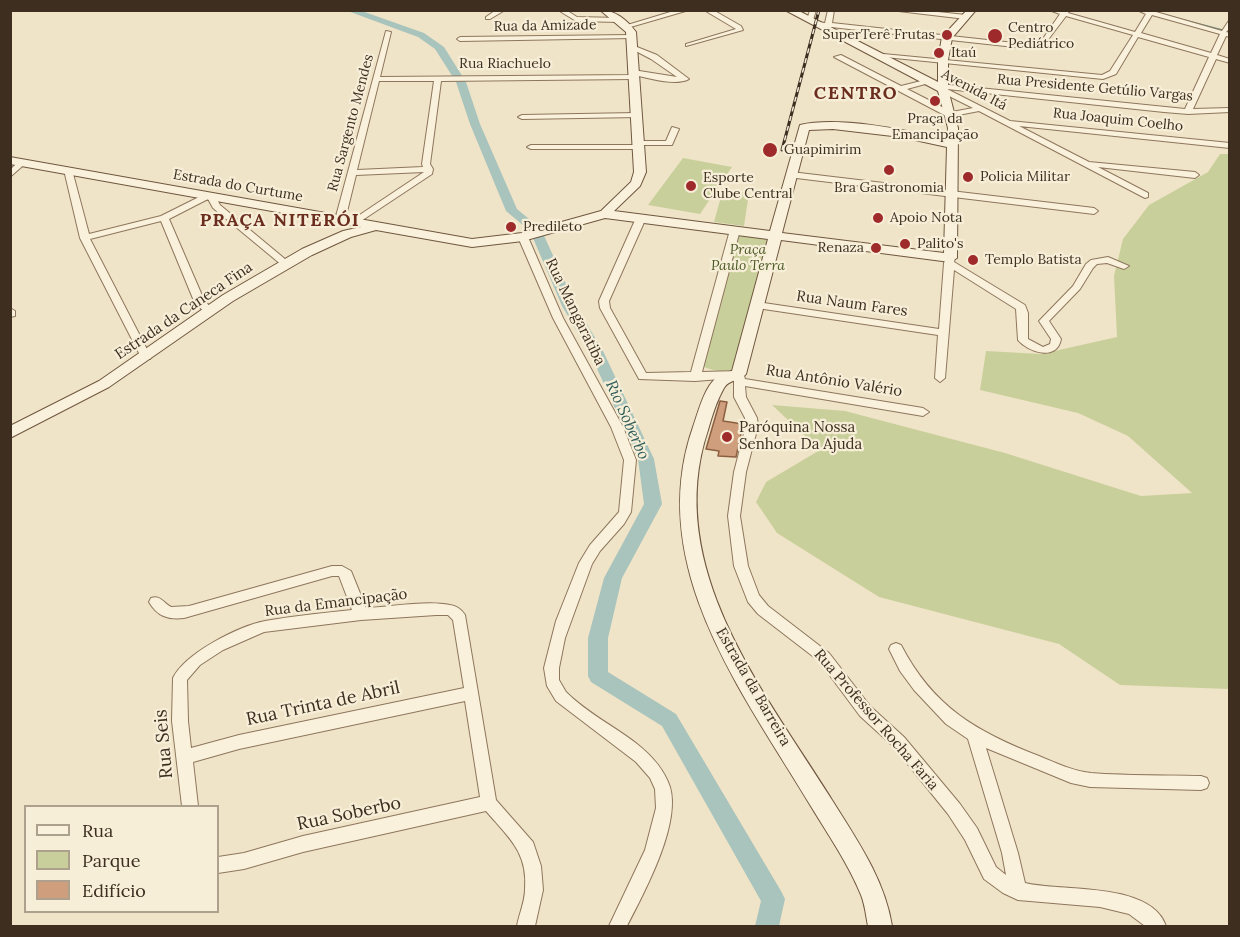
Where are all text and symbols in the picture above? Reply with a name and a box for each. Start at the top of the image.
street label: Rua da Amizade [493,17,597,35]
place label: Centro Pediátrico [1008,20,1074,52]
place label: SuperTerê Frutas [823,27,935,43]
marker: Centro Pediátrico [986,27,1004,45]
marker: SuperTerê Frutas [940,28,954,42]
place label: Itaú [951,45,976,61]
marker: Itaú [932,46,946,60]
street label: Rua Sargento Mendes [325,53,377,193]
street label: Rua Riachuelo [459,56,551,72]
street label: Avenida Itá [938,66,1010,114]
street label: Rua Presidente Getúlio Vargas [996,71,1194,105]
district label: CENTRO [814,83,898,105]
marker: Praça da Emancipação [928,94,942,108]
street label: Rua Joaquim Coelho [1052,105,1184,135]
place label: Praça da Emancipação [892,111,978,144]
marker: Guapimirim [761,141,779,159]
place label: Guapimirim [784,142,861,158]
marker: Bra Gastronomia [882,163,896,177]
street label: Estrada do Curtume [172,166,304,206]
place label: Policia Militar [980,169,1070,185]
place label: Esporte Clube Central [703,170,793,202]
marker: Policia Militar [961,170,975,184]
marker: Esporte Clube Central [684,179,698,193]
place label: Bra Gastronomia [834,180,944,196]
district label: PRAÇA NITERÓI [200,210,360,232]
place label: Apoio Nota [890,210,962,226]
marker: Apoio Nota [871,211,885,225]
place label: Predileto [523,219,582,235]
marker: Predileto [504,220,518,234]
place label: Palito's [917,236,963,252]
marker: Palito's [898,237,912,251]
place label: Renaza [818,240,864,256]
marker: Renaza [869,241,883,255]
park label: Praça Paulo Terra [711,242,785,274]
place label: Templo Batista [985,252,1082,268]
marker: Templo Batista [966,253,980,267]
street label: Rua Mangaratiba [541,255,609,369]
street label: Estrada da Caneca Fina [112,258,256,364]
street label: Rua Naum Fares [795,287,909,321]
street label: Rua Antônio Valério [764,361,904,401]
water label: Rio Soberbo [601,377,653,463]
place label: Paróquina Nossa Senhora Da Ajuda [739,419,862,454]
marker: Paróquina Nossa Senhora Da Ajuda [720,430,734,444]
street label: Rua da Emancipação [264,585,408,621]
street label: Estrada da Barreira [712,624,794,750]
street label: Rua Professor Rocha Faria [810,646,942,794]
street label: Rua Trinta de Abril [244,677,402,731]
street label: Rua Seis [150,708,178,780]
street label: Rua Soberbo [295,792,403,836]
legend [24,805,219,913]
text: Rua [82,819,113,842]
text: Parque [82,849,141,872]
text: Edifício [82,879,146,902]

